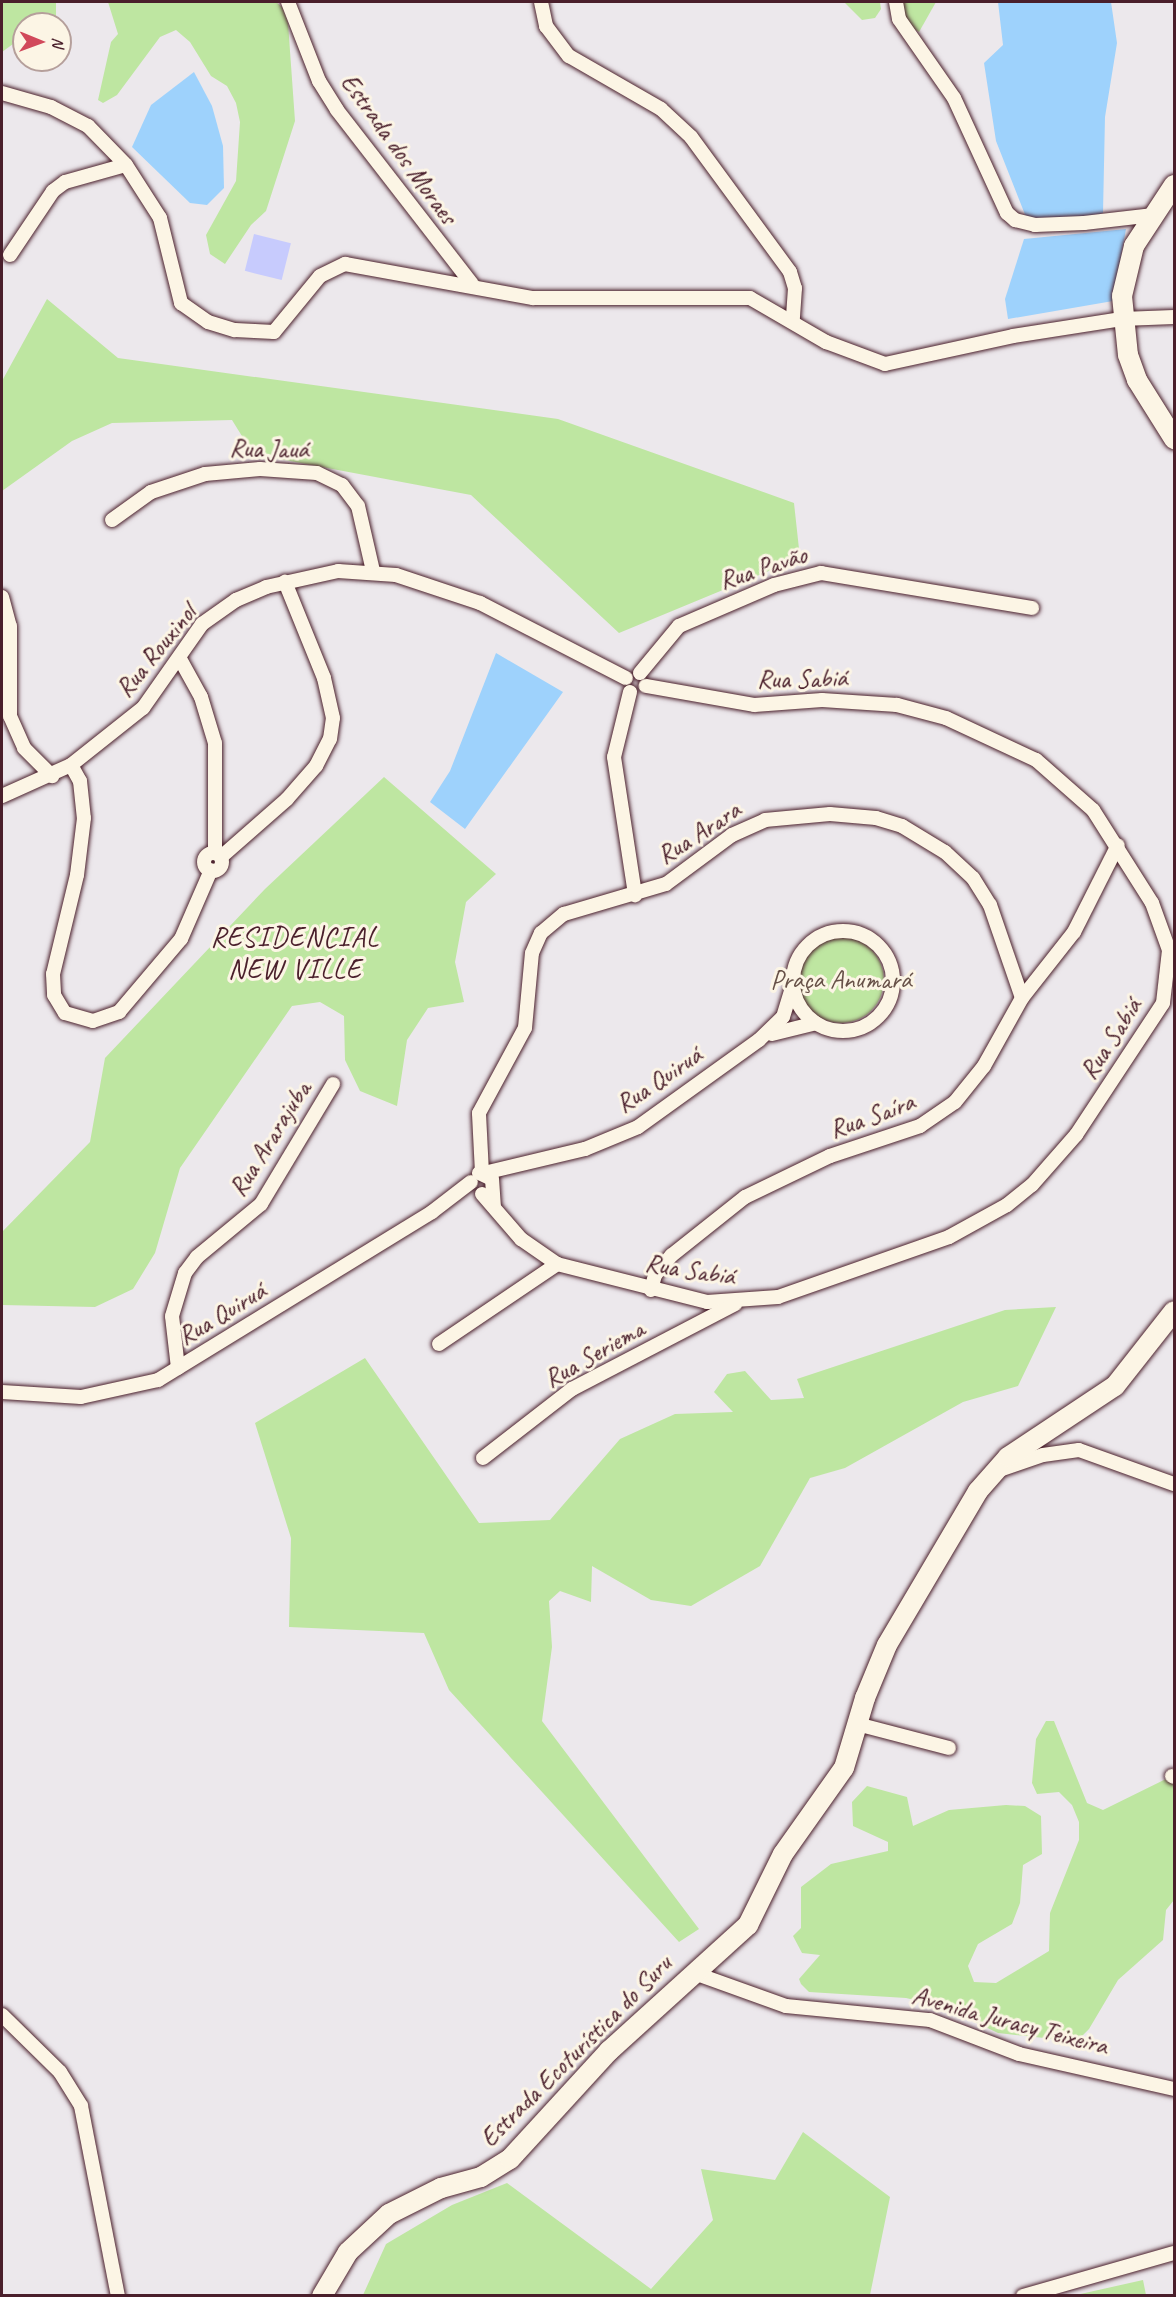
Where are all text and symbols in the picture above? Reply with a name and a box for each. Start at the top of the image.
north arrow [12,12,72,72]
text: N [48,37,68,47]
street label: Estrada dos Moraes [334,68,464,230]
street label: Rua Jauá [229,433,309,465]
street label: Rua Pavão [715,539,811,597]
street label: Rua Rouxinol [109,598,203,704]
street label: Rua Sabiá [756,663,848,695]
street label: Rua Arara [652,795,746,871]
district label: RESIDENCIAL NEW VILLE [211,920,379,986]
park label: Praça Anumará [771,964,911,996]
street label: Rua Sabiá [1073,992,1149,1086]
street label: Rua Quiruá [610,1040,708,1120]
street label: Rua Ararajuba [222,1076,318,1202]
street label: Rua Saíra [825,1086,919,1146]
street label: Rua Sabiá [643,1247,737,1293]
street label: Rua Quiruá [172,1276,272,1352]
street label: Rua Seriema [539,1313,649,1395]
street label: Estrada Ecoturística do Suru [474,1949,678,2153]
street label: Avenida Juracy Teixeira [909,1980,1111,2062]

